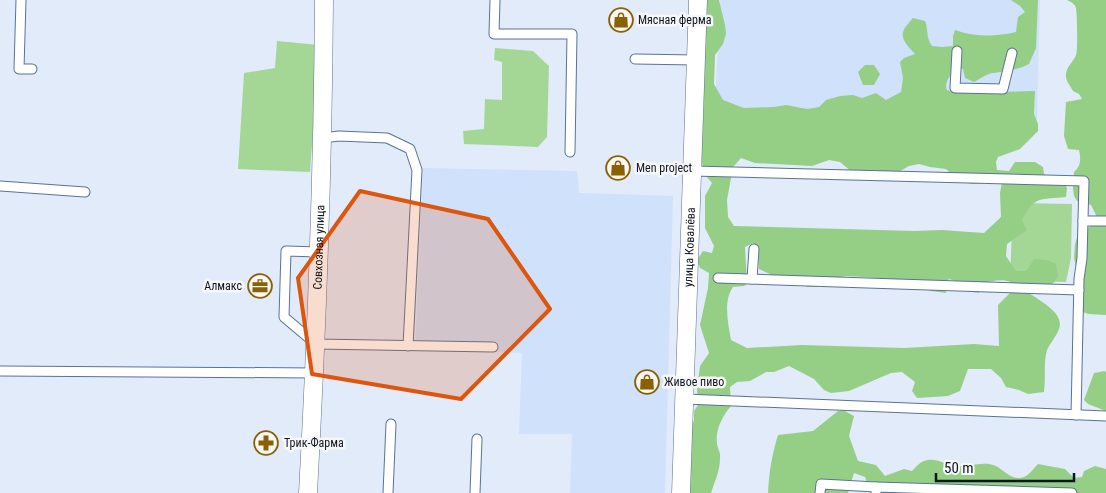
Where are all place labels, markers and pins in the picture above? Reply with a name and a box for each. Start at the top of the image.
shop icon: Мясная ферма [608,7,634,33]
place label: Мясная ферма [638,13,712,27]
shop icon: Men project [605,155,631,181]
place label: Men project [636,161,693,175]
office icon: Алмакс [247,273,273,299]
place label: Алмакс [204,279,242,293]
shop icon: Живое пиво [634,369,660,395]
place label: Живое пиво [664,375,724,389]
pharmacy icon: Трик-Фарма [253,430,279,456]
place label: Трик-Фарма [284,436,344,450]

